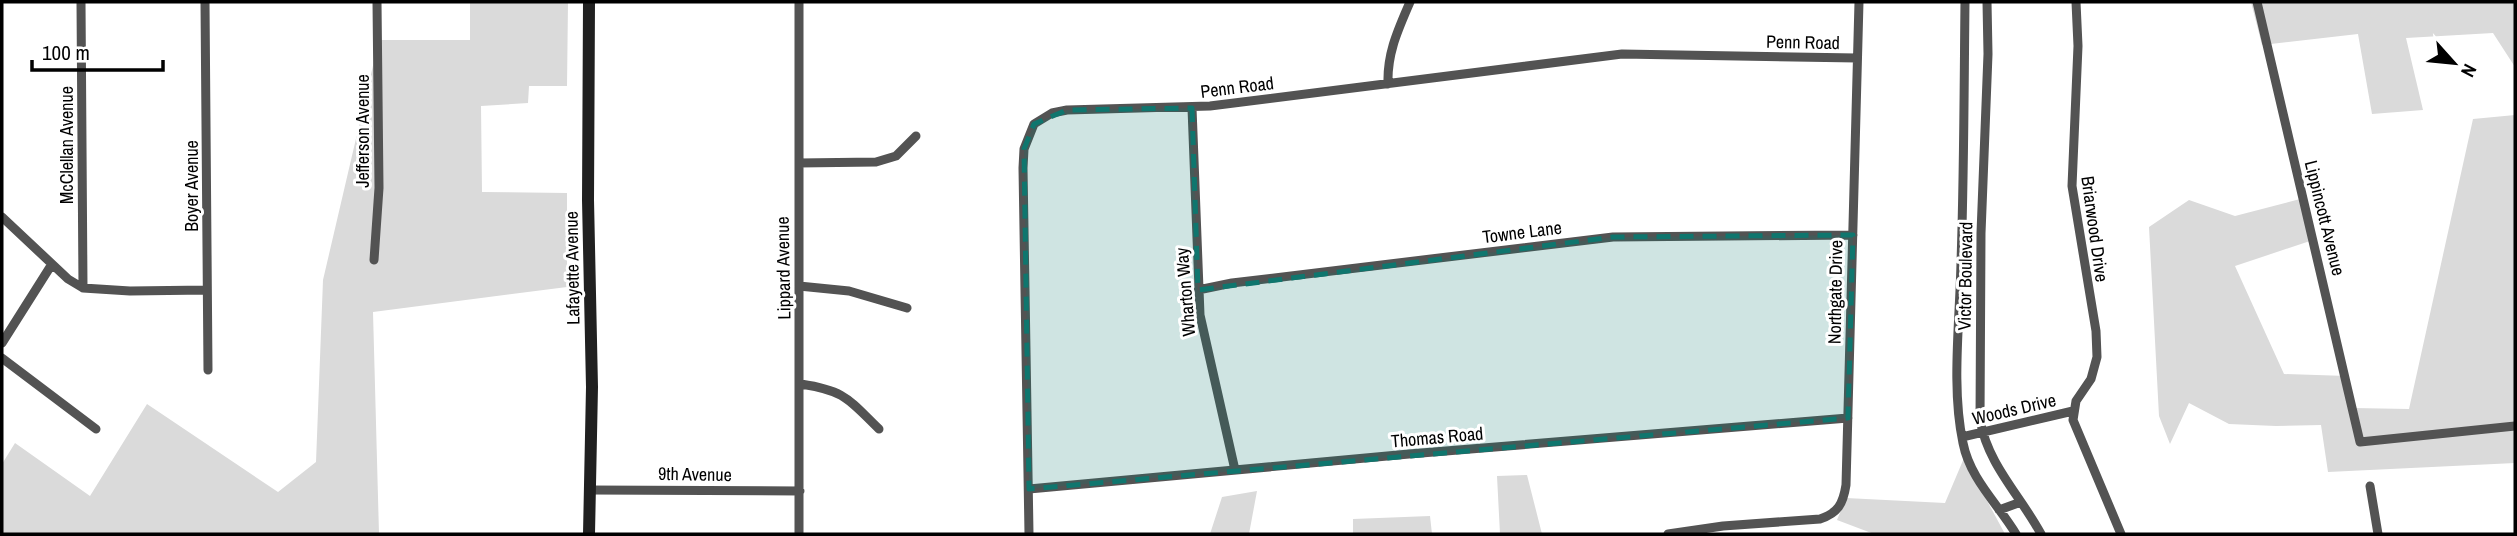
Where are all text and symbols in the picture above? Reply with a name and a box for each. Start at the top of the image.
scale bar [32,28,163,72]
north arrow [2419,28,2489,98]
street label: Penn Road [1766,29,1840,55]
text: 100 m [42,38,90,67]
text: N [2455,60,2483,82]
street label: Penn Road [1199,70,1275,104]
street label: Jefferson Avenue [350,74,375,188]
street label: McClellan Avenue [54,86,79,204]
street label: Boyer Avenue [179,140,204,232]
street label: Lippincott Avenue [2299,158,2351,278]
street label: Briarwood Drive [2075,174,2115,284]
street label: Lafayette Avenue [559,211,585,325]
street label: Towne Lane [1481,215,1563,249]
street label: Lippard Avenue [770,216,796,320]
street label: Victor Boulevard [1952,221,1978,331]
street label: Northgate Drive [1822,240,1848,344]
street label: Wharton Way [1169,246,1201,337]
street label: Woods Drive [1970,387,2058,431]
street label: Thomas Road [1390,421,1484,453]
street label: 9th Avenue [658,461,732,487]

